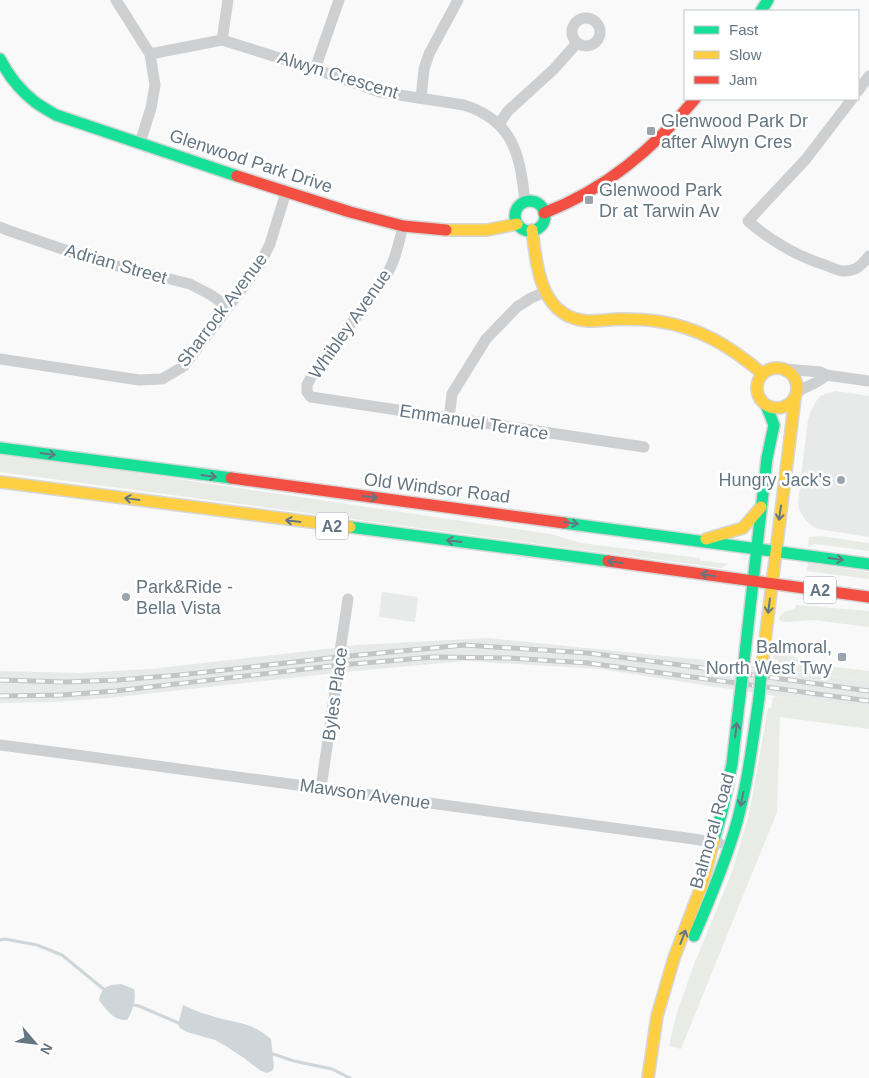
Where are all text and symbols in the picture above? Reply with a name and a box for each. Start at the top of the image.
legend [684,10,859,100]
text: Fast [729,21,759,38]
text: Slow [729,46,762,63]
street label: Alwyn Crescent [275,47,401,103]
text: Jam [729,71,757,88]
place label: Glenwood Park Dr after Alwyn Cres [661,111,808,152]
street label: Glenwood Park Drive [167,125,335,197]
marker: Glenwood Park Dr after Alwyn Cres [645,125,657,137]
place label: Glenwood Park Dr at Tarwin Av [599,180,723,221]
marker: Glenwood Park Dr at Tarwin Av [583,194,595,206]
street label: Adrian Street [63,240,169,288]
street label: Sharrock Avenue [173,249,271,371]
street label: Whibley Avenue [305,266,395,382]
street label: Emmanuel Terrace [398,400,550,444]
one-way arrow [40,450,56,460]
street label: Old Windsor Road [363,469,511,507]
place label: Hungry Jack's [719,470,831,490]
one-way arrow [201,471,217,481]
marker: Hungry Jack's [835,474,847,486]
one-way arrow [362,493,378,503]
one-way arrow [124,494,140,504]
one-way arrow [775,504,785,520]
road number: A2 [316,512,348,540]
one-way arrow [285,516,301,526]
one-way arrow [563,519,579,529]
one-way arrow [446,536,462,546]
one-way arrow [828,555,844,565]
one-way arrow [607,557,623,567]
one-way arrow [700,570,716,580]
road number: A2 [804,576,836,604]
place label: Park&Ride - Bella Vista [136,577,233,618]
marker: Park&Ride - Bella Vista [120,591,132,603]
one-way arrow [764,597,774,613]
place label: Balmoral, North West Twy [706,637,832,678]
street label: Byles Place [319,646,351,742]
marker: Balmoral, North West Twy [836,651,848,663]
one-way arrow [731,723,741,739]
street label: Balmoral Road [686,771,738,891]
street label: Mawson Avenue [298,775,432,813]
one-way arrow [737,791,746,807]
one-way arrow [679,929,688,945]
north arrow [10,1018,60,1068]
text: N [37,1041,56,1057]

